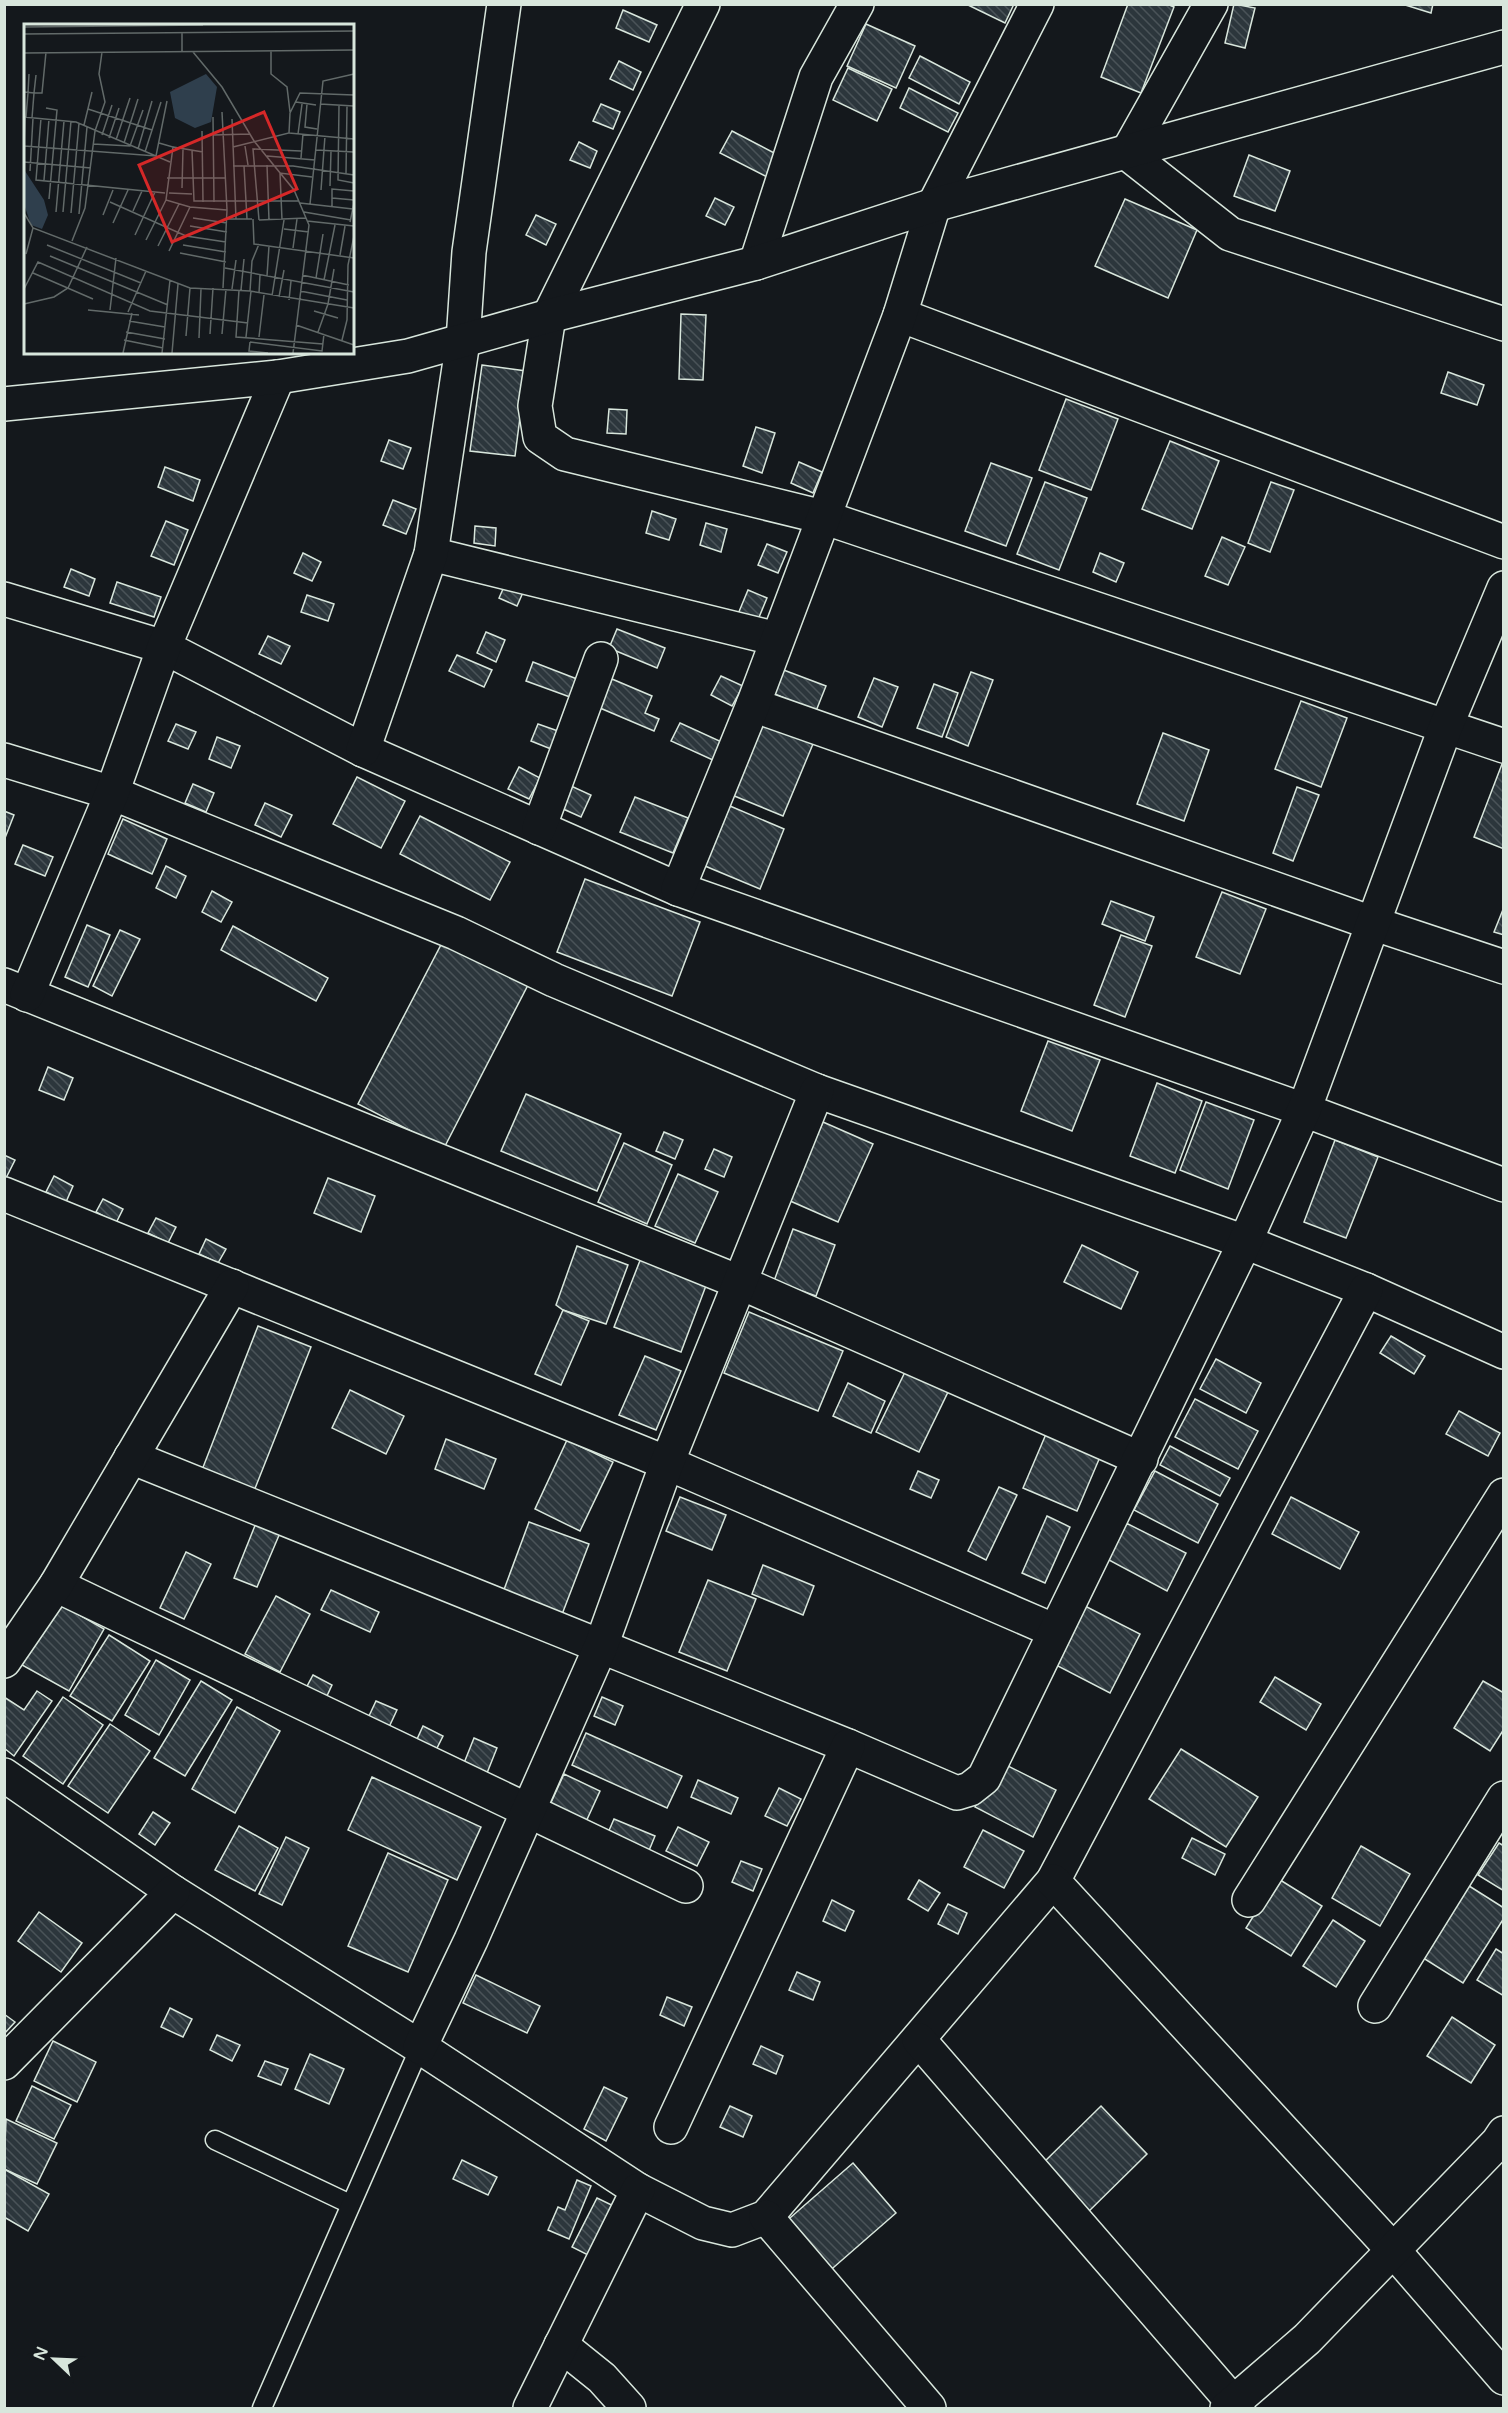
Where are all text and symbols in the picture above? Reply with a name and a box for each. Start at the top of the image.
inset map [24,24,354,354]
north arrow [24,2329,84,2389]
text: N [29,2344,53,2363]

